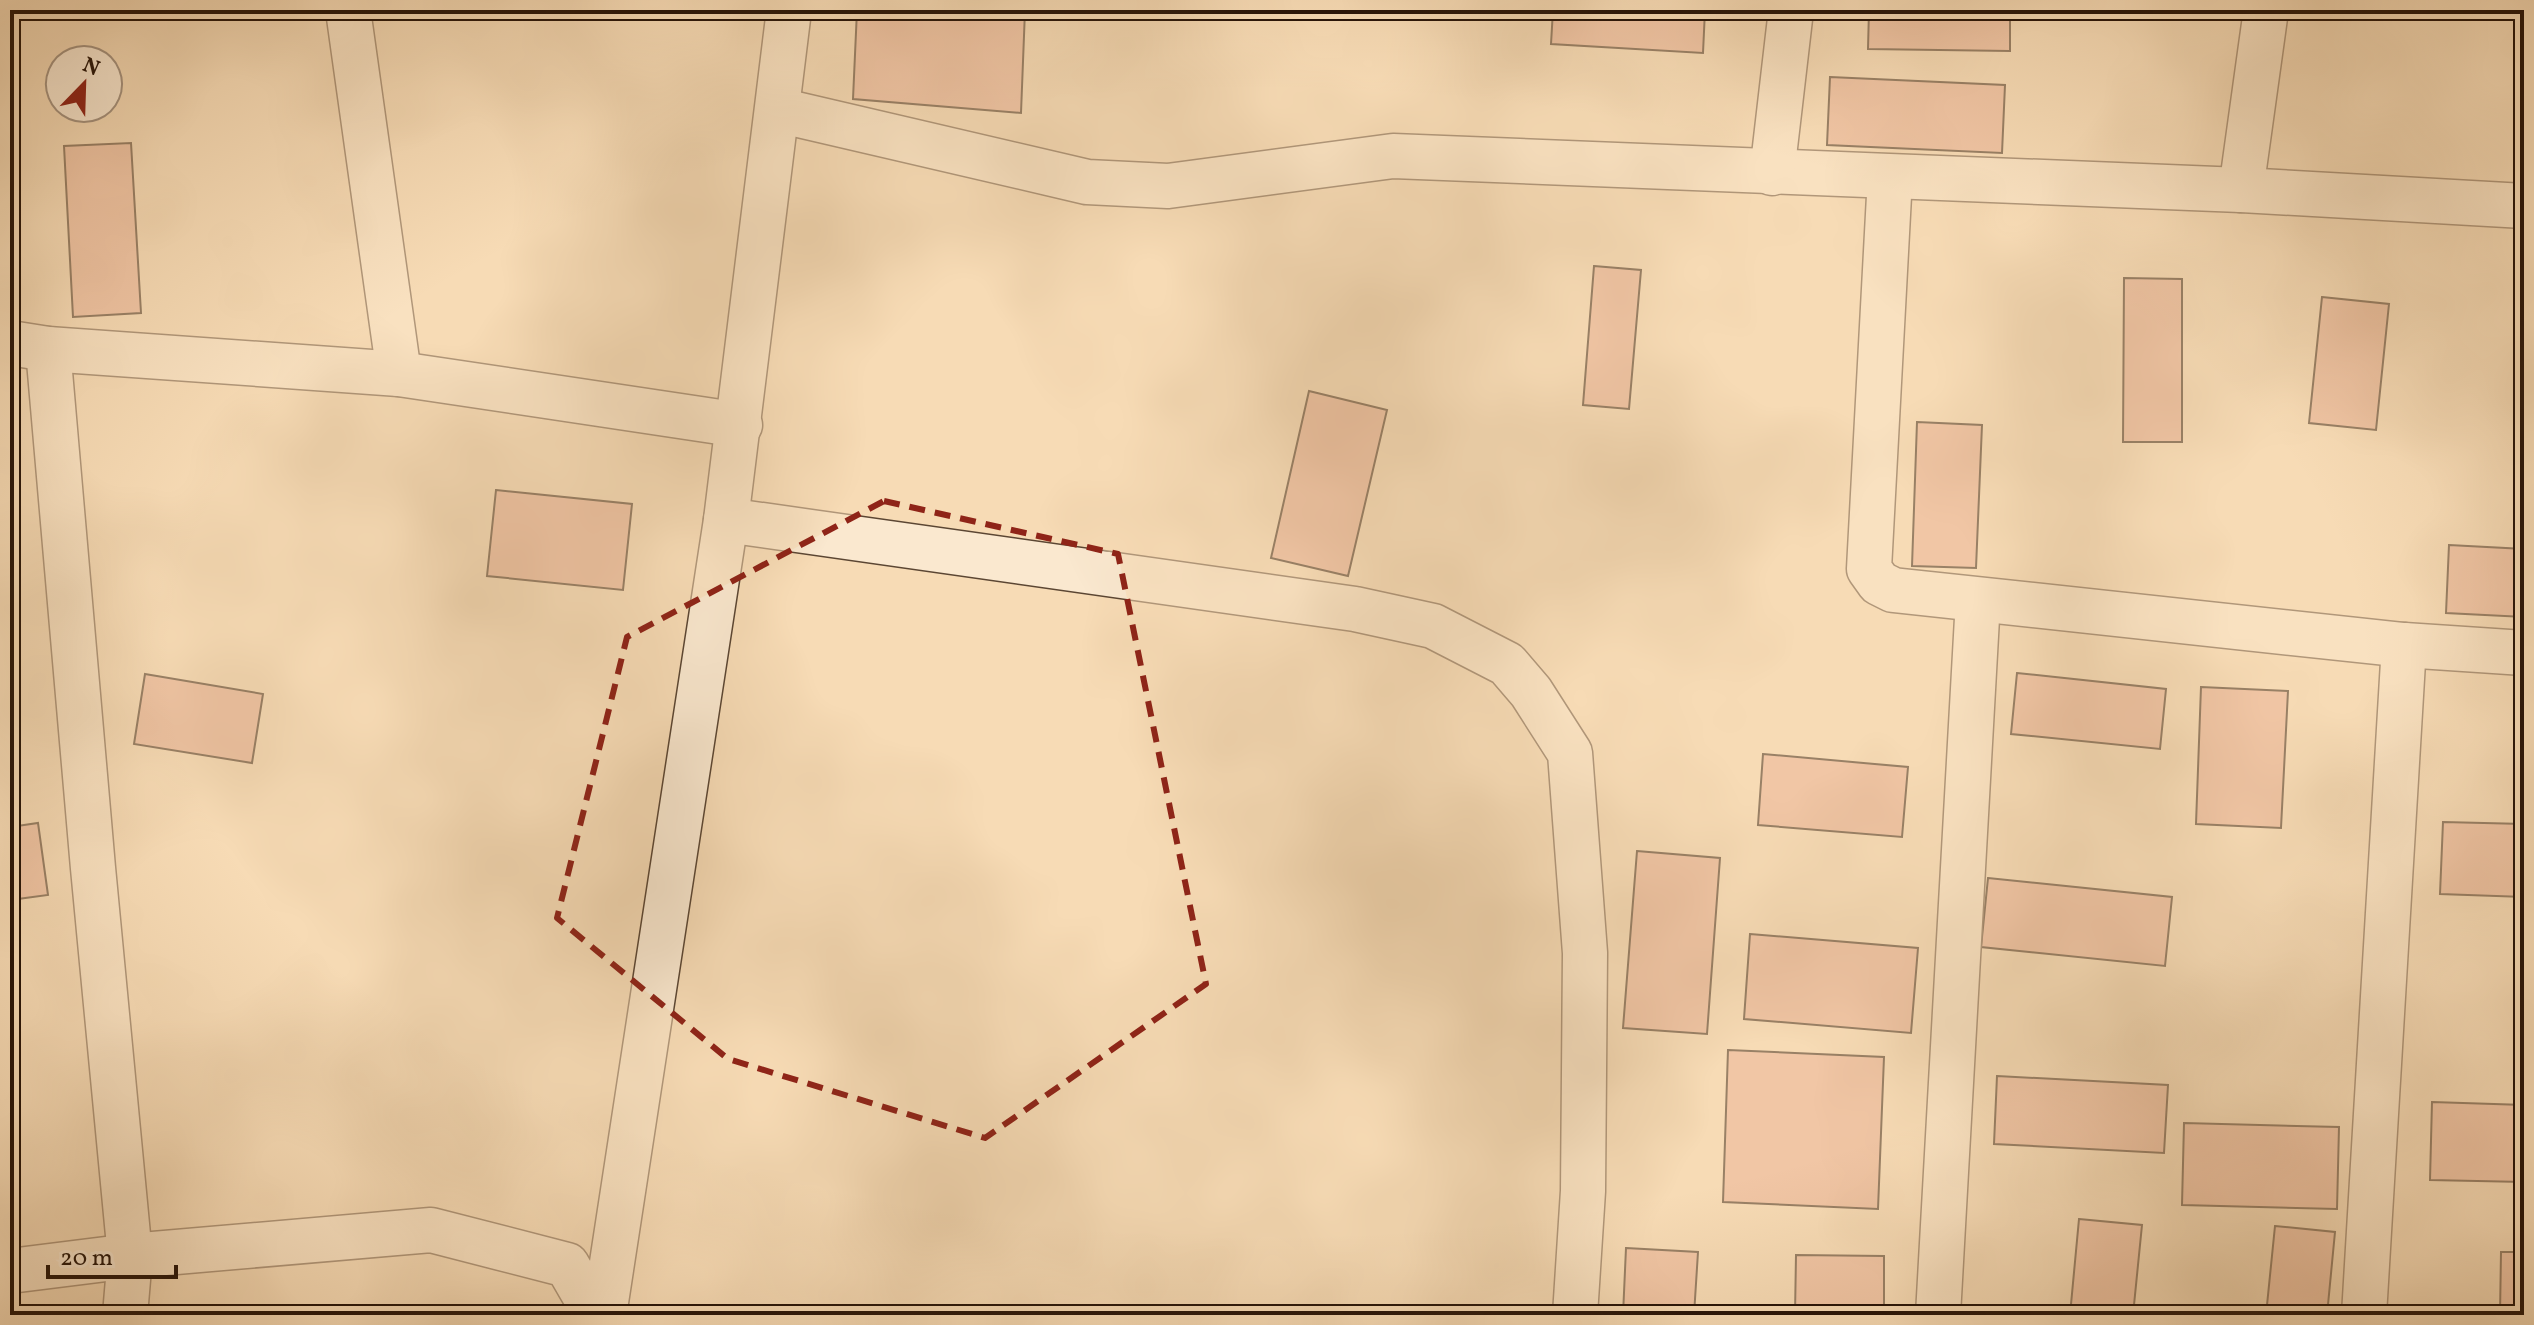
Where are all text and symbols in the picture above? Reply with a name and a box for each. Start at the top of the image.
north arrow [44,44,124,124]
text: N [77,51,104,85]
scale bar [48,1229,176,1279]
text: 20 m [60,1242,113,1276]

